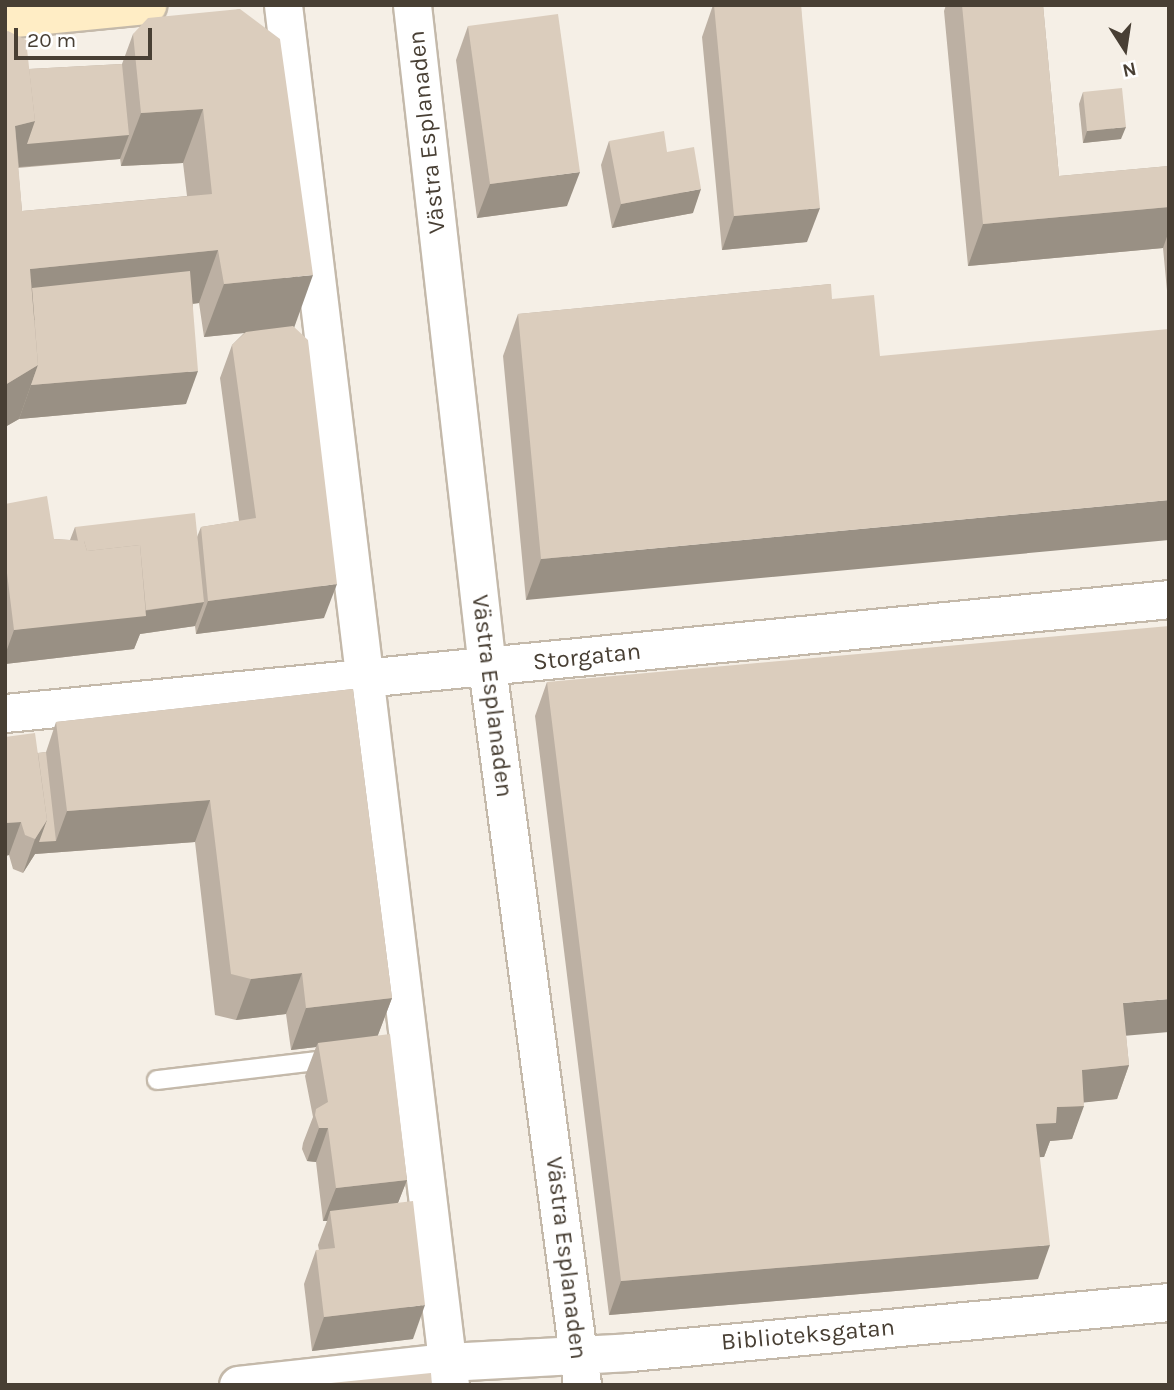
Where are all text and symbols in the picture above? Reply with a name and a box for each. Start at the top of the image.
scale bar [18,14,156,58]
north arrow [1090,14,1160,84]
text: 20 m [27,28,76,52]
street label: Västra Esplanaden [402,29,452,235]
text: N [1120,57,1138,82]
street label: Västra Esplanaden [465,593,519,799]
street label: Storgatan [532,637,642,677]
street label: Västra Esplanaden [539,1155,593,1361]
street label: Biblioteksgatan [720,1313,896,1357]

